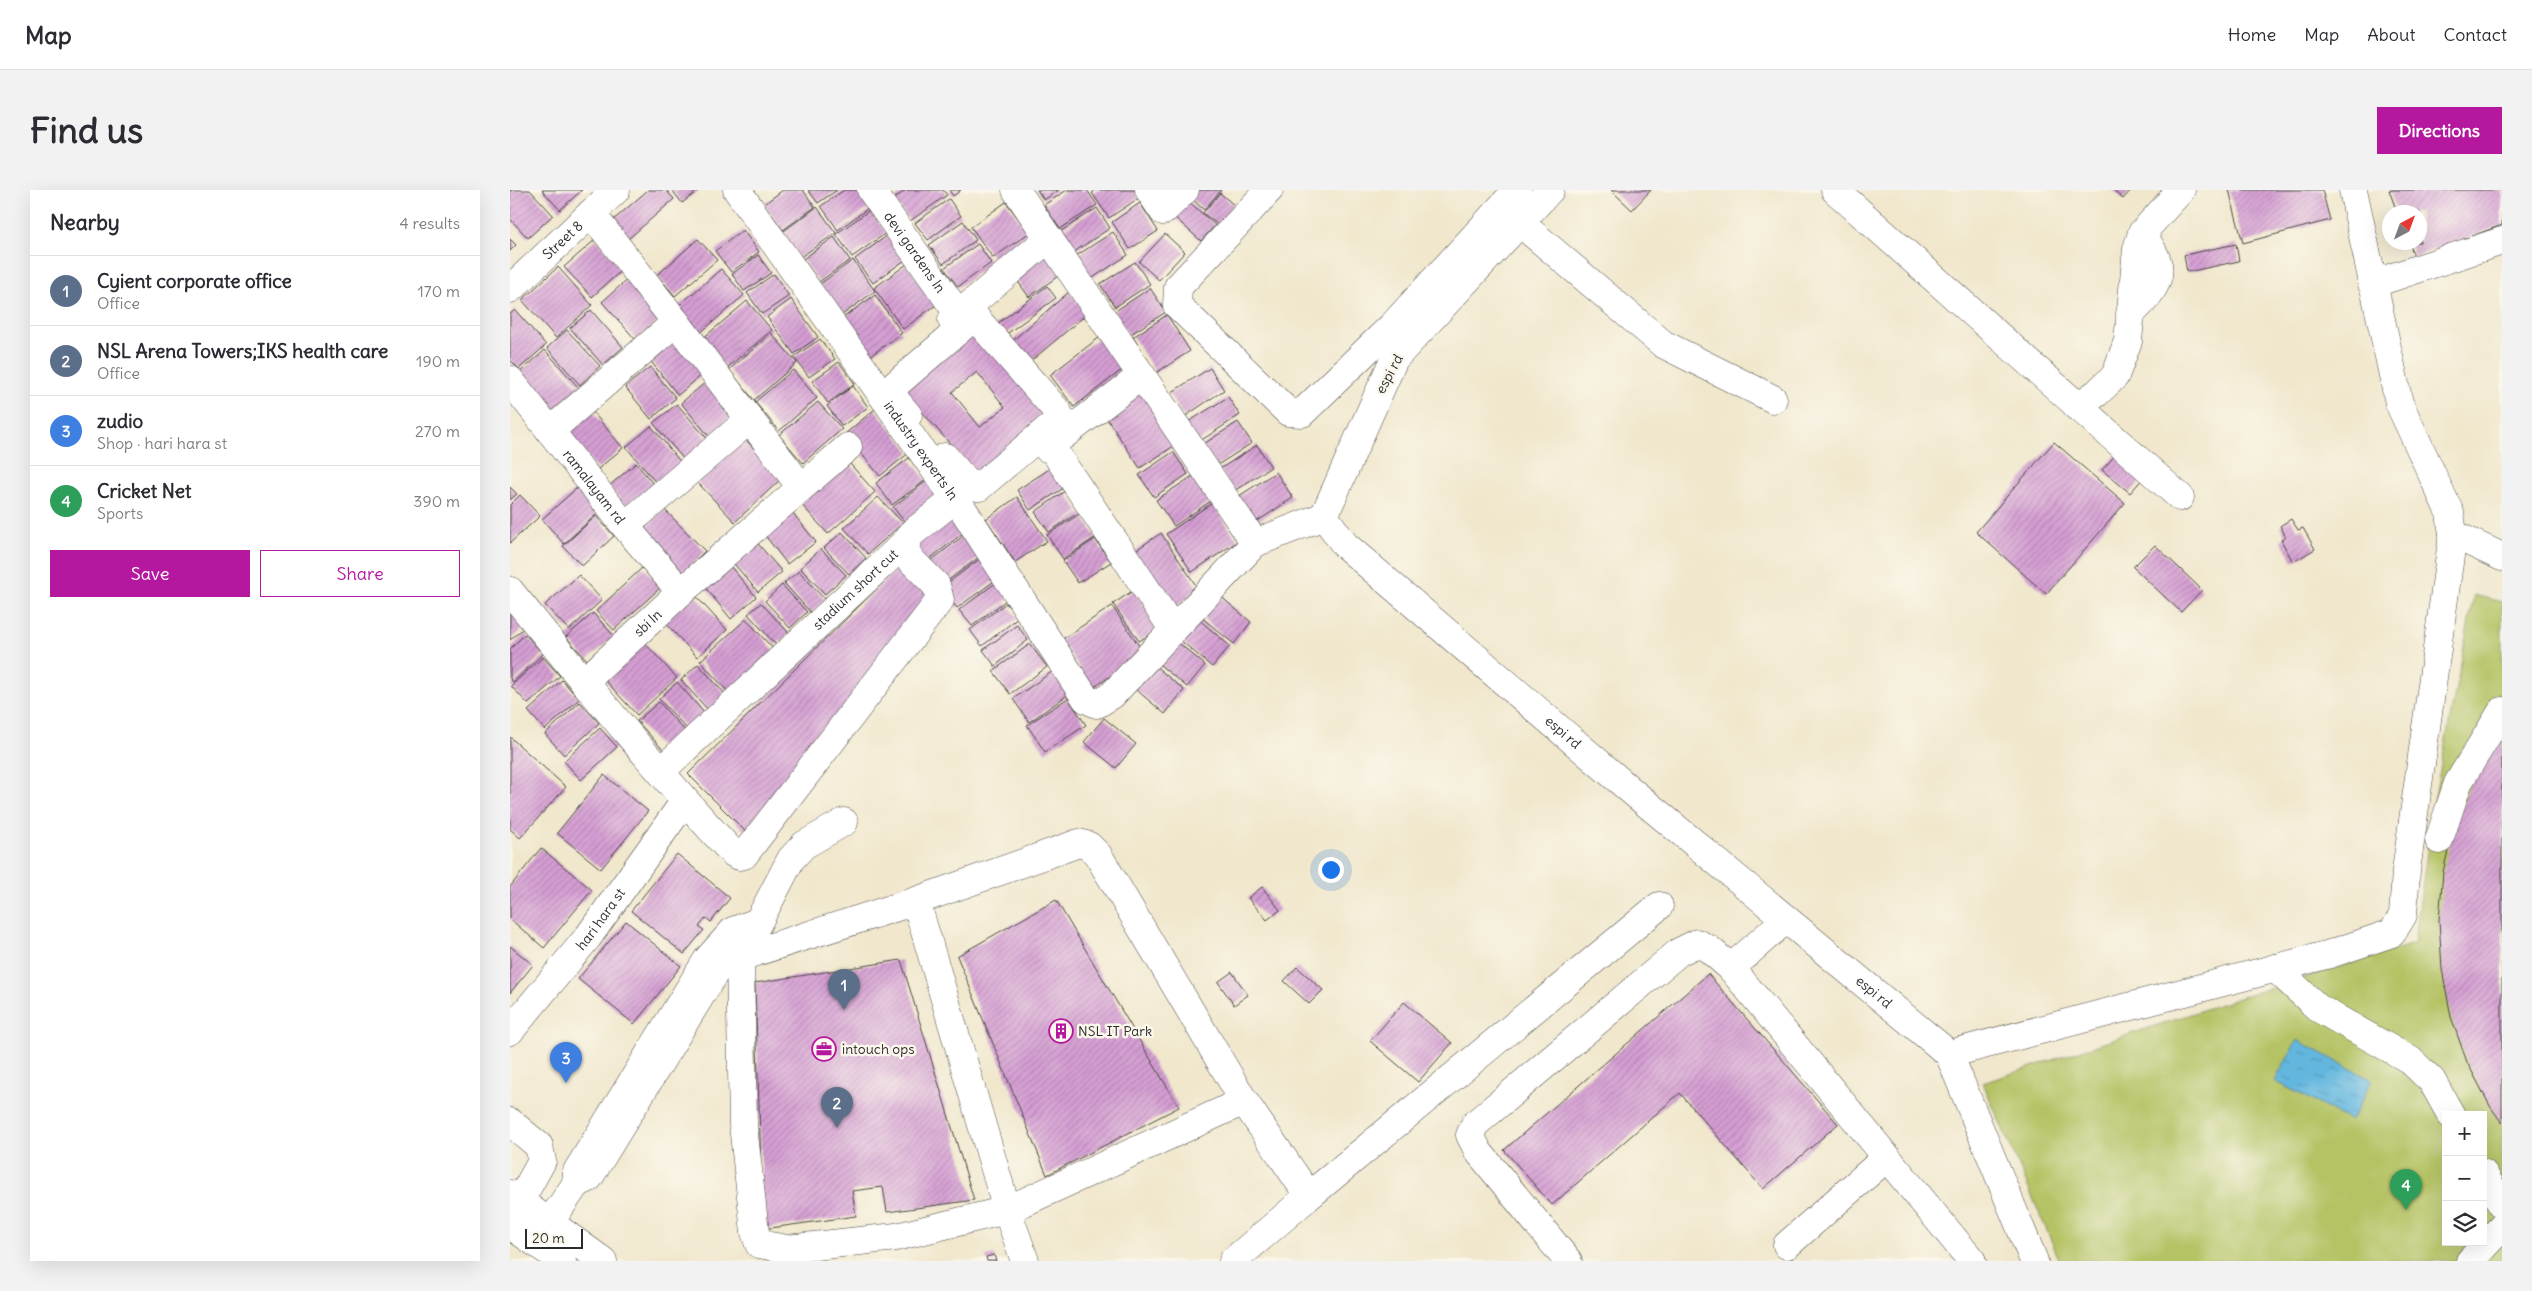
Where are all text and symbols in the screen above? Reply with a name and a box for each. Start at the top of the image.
text: Map [25,20,72,50]
text: Home [2228,23,2276,46]
text: Map [2304,23,2339,46]
text: About [2367,23,2415,46]
text: Contact [2443,23,2507,46]
button: Directions [2377,107,2502,154]
text: Find us [30,108,143,152]
north arrow [2382,205,2427,250]
street label: devi gardens ln [880,208,950,296]
text: Nearby [50,209,120,236]
text: 4 results [399,213,460,233]
street label: Street 8 [539,217,587,263]
text: Cyient corporate office [97,269,292,293]
text: 1 [63,281,69,301]
text: 170 m [417,281,460,301]
text: Office [97,293,140,313]
text: NSL Arena Towers;IKS health care [97,339,388,363]
text: 2 [62,351,70,371]
text: 190 m [416,351,460,371]
street label: espi rd [1371,351,1407,397]
text: Office [97,363,140,383]
street label: industry experts ln [880,397,962,503]
text: zudio [97,409,143,433]
text: 3 [61,421,71,441]
text: 270 m [415,421,460,441]
text: Shop · hari hara st [97,433,227,453]
street label: ramalayam rd [559,446,629,528]
text: Cricket Net [97,479,191,503]
text: 4 [61,491,71,511]
text: 390 m [413,491,460,511]
text: Sports [97,503,143,523]
street label: stadium short cut [809,545,902,634]
button: Save [50,550,250,597]
button: Share [260,550,460,597]
street label: sbi ln [630,606,665,640]
street label: espi rd [1541,712,1585,753]
your location [1318,857,1344,883]
street label: hari hara st [572,884,629,954]
pin: 1 [828,969,860,1010]
street label: espi rd [1852,971,1896,1012]
building icon: NSL IT Park [1048,1018,1074,1044]
place label: NSL IT Park [1078,1022,1152,1040]
office icon: intouch ops [811,1036,837,1062]
place label: intouch ops [842,1040,915,1058]
pin: 3 [550,1042,582,1083]
pin: 2 [821,1087,853,1128]
map controls [2442,1111,2487,1246]
button: + [2442,1111,2487,1156]
button: − [2442,1156,2487,1201]
pin: 4 [2390,1169,2422,1210]
button: layers [2442,1201,2487,1246]
scale bar [525,1226,582,1249]
text: 20 m [532,1229,565,1247]

